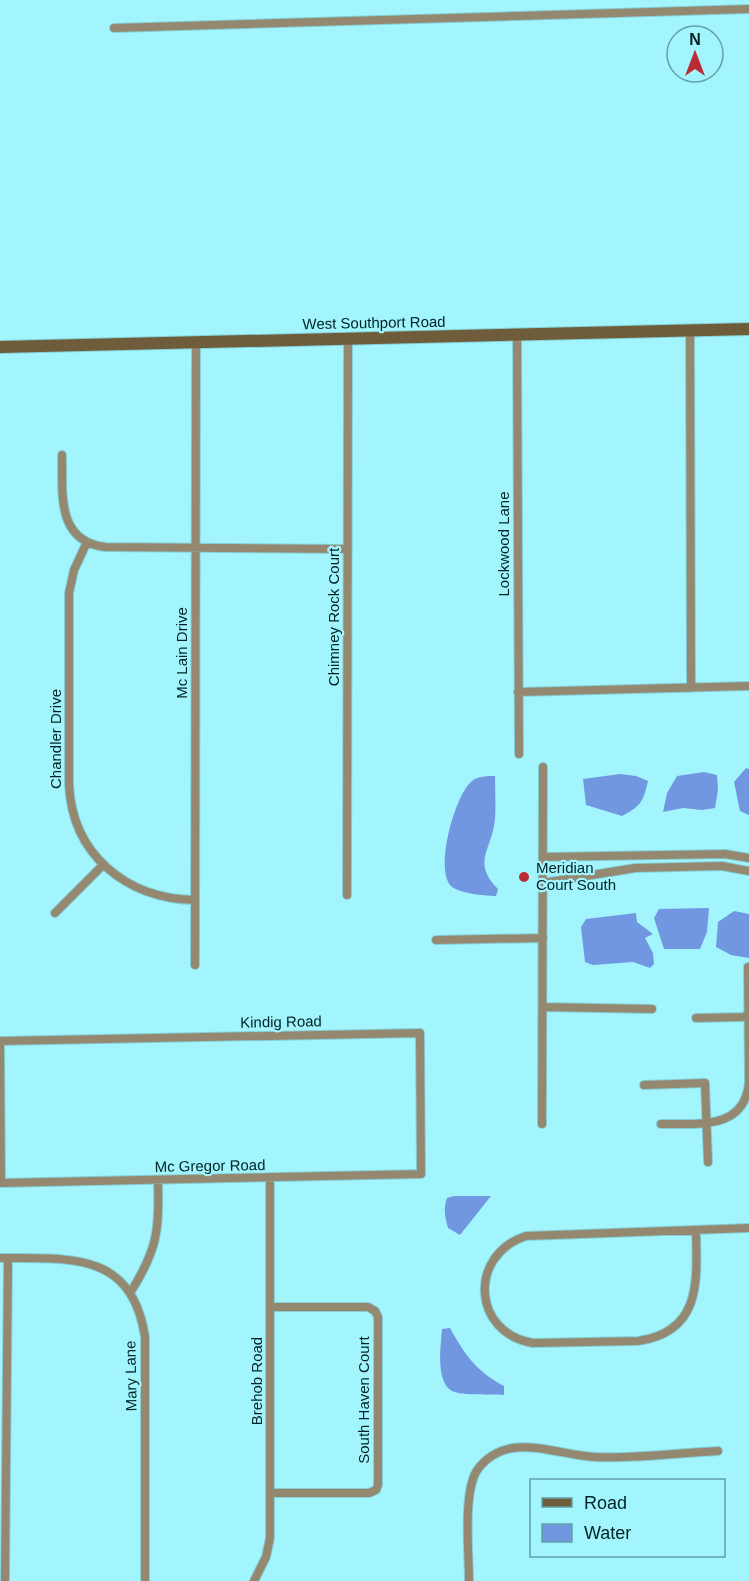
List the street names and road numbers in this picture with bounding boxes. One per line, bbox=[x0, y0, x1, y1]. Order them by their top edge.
street label: West Southport Road bbox=[302, 313, 446, 332]
street label: Lockwood Lane bbox=[495, 491, 512, 597]
street label: Chimney Rock Court bbox=[325, 547, 342, 686]
street label: Mc Lain Drive bbox=[173, 607, 190, 699]
street label: Chandler Drive bbox=[47, 689, 64, 789]
street label: Kindig Road bbox=[240, 1012, 322, 1031]
street label: Mc Gregor Road bbox=[154, 1156, 266, 1175]
street label: South Haven Court bbox=[355, 1335, 372, 1464]
street label: Brehob Road bbox=[248, 1337, 265, 1425]
street label: Mary Lane bbox=[121, 1340, 140, 1412]

